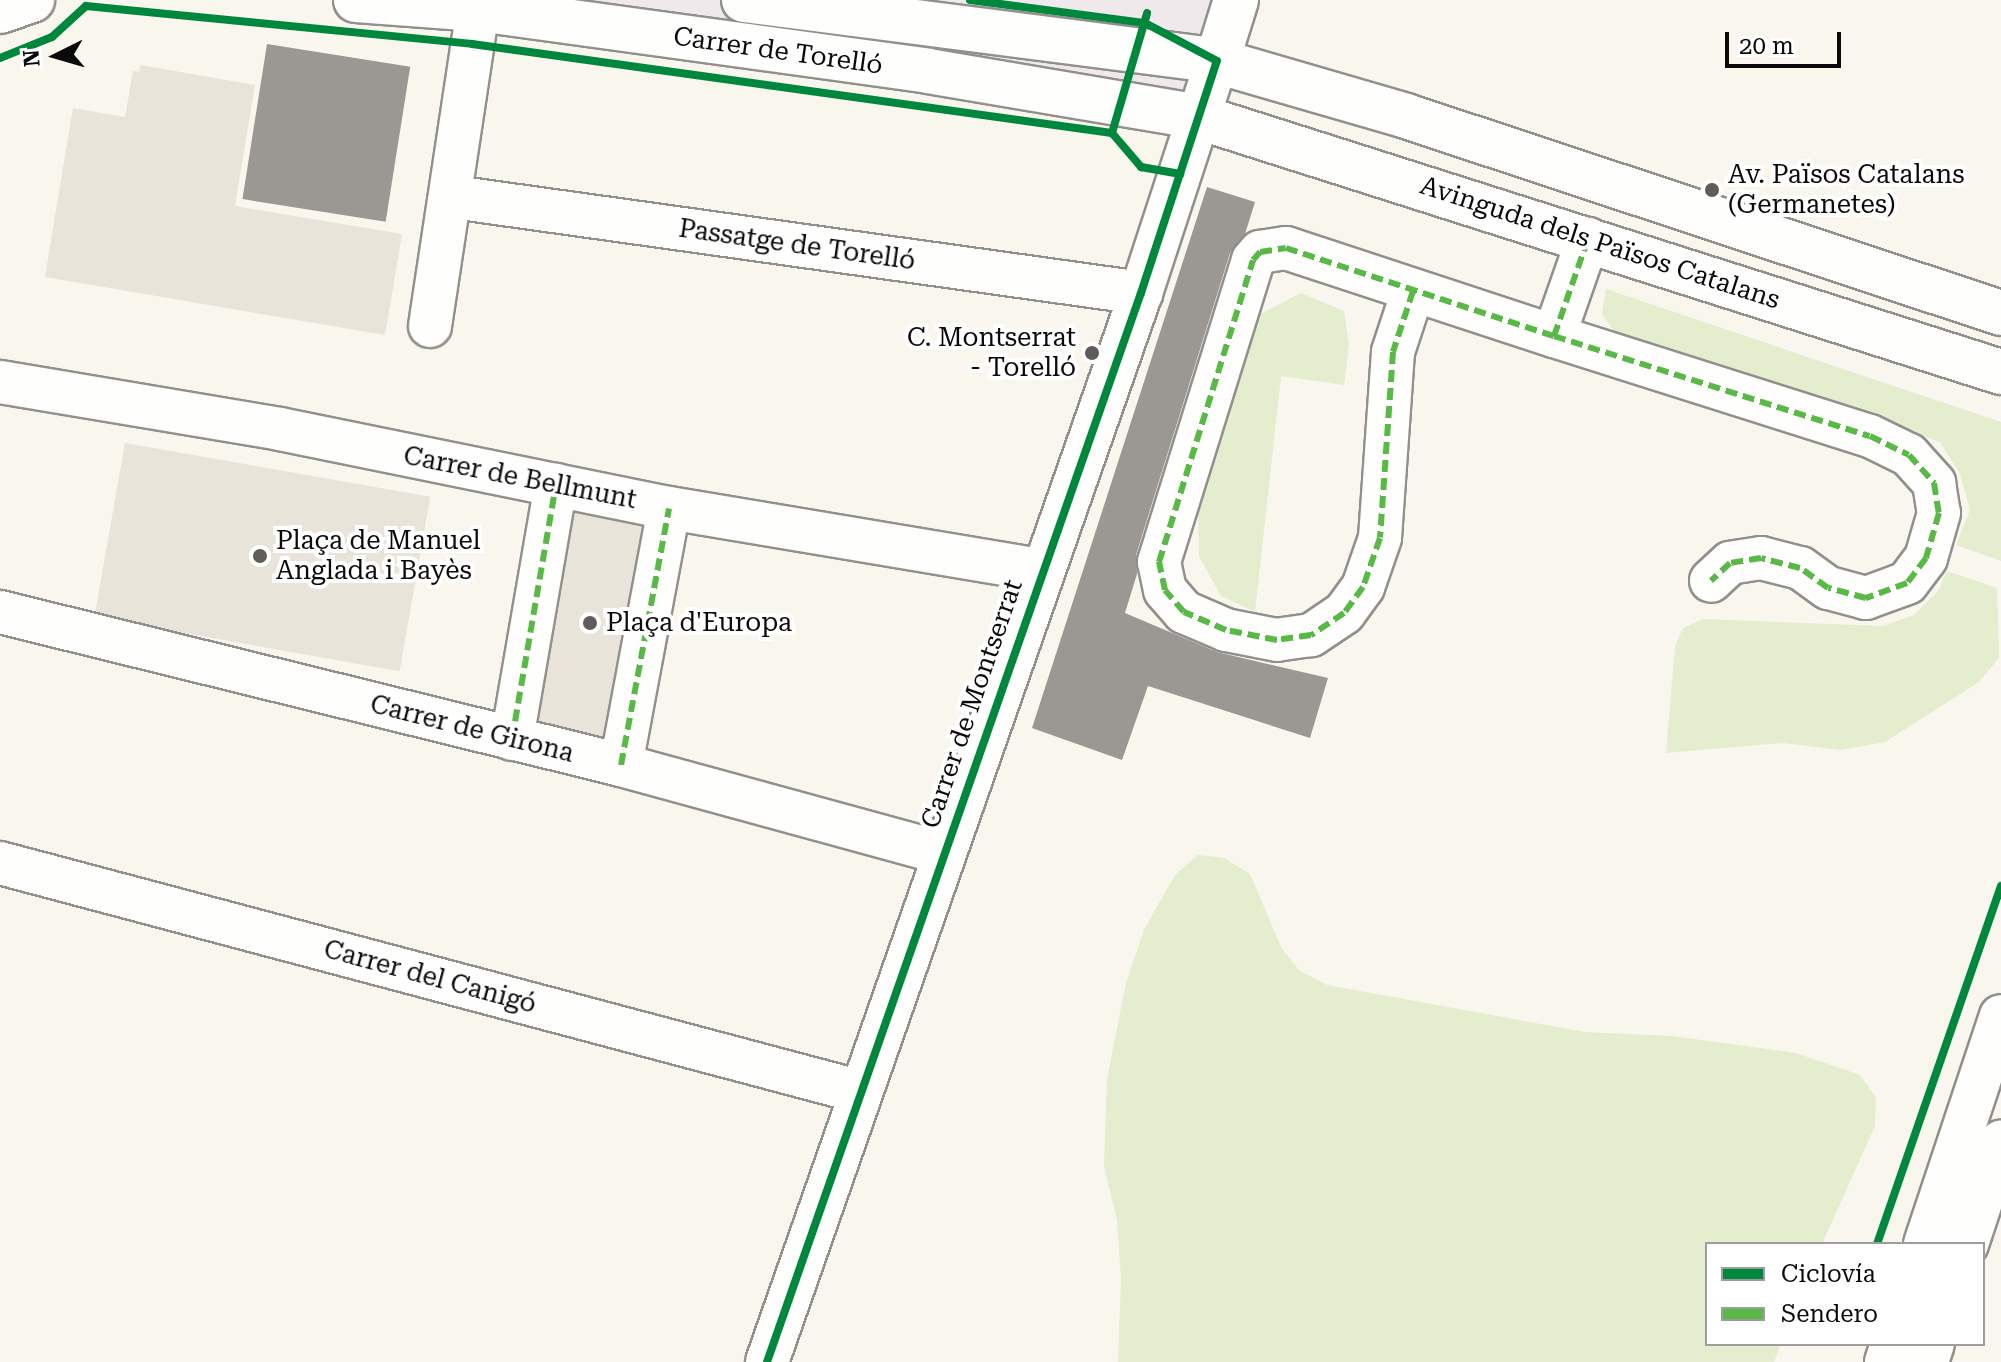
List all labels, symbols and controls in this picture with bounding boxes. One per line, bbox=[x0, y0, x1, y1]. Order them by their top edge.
north arrow bbox=[16, 16, 96, 96]
scale bar bbox=[1729, 16, 1845, 66]
street label: Carrer de Torelló bbox=[671, 21, 885, 81]
text: 20 m bbox=[1739, 32, 1794, 60]
text: N bbox=[18, 49, 45, 68]
place label: Av. Països Catalans (Germanetes) bbox=[1728, 159, 1965, 220]
street label: Avinguda dels Països Catalans bbox=[1416, 170, 1784, 316]
marker: Av. Països Catalans (Germanetes) bbox=[1703, 181, 1721, 199]
street label: Passatge de Torelló bbox=[677, 213, 917, 277]
place label: C. Montserrat - Torelló bbox=[907, 322, 1076, 384]
marker: C. Montserrat - Torelló bbox=[1083, 344, 1101, 362]
street label: Carrer de Bellmunt bbox=[401, 440, 639, 516]
place label: Plaça de Manuel Anglada i Bayès bbox=[276, 525, 481, 586]
marker: Plaça de Manuel Anglada i Bayès bbox=[251, 547, 269, 565]
street label: Carrer de Montserrat bbox=[915, 576, 1029, 832]
place label: Plaça d'Europa bbox=[606, 607, 792, 639]
marker: Plaça d'Europa bbox=[581, 614, 599, 632]
street label: Carrer de Girona bbox=[367, 689, 577, 769]
street label: Carrer del Canigó bbox=[320, 934, 540, 1020]
legend bbox=[1705, 1242, 1985, 1346]
text: Ciclovía bbox=[1781, 1260, 1876, 1288]
text: Sendero bbox=[1781, 1300, 1878, 1328]

